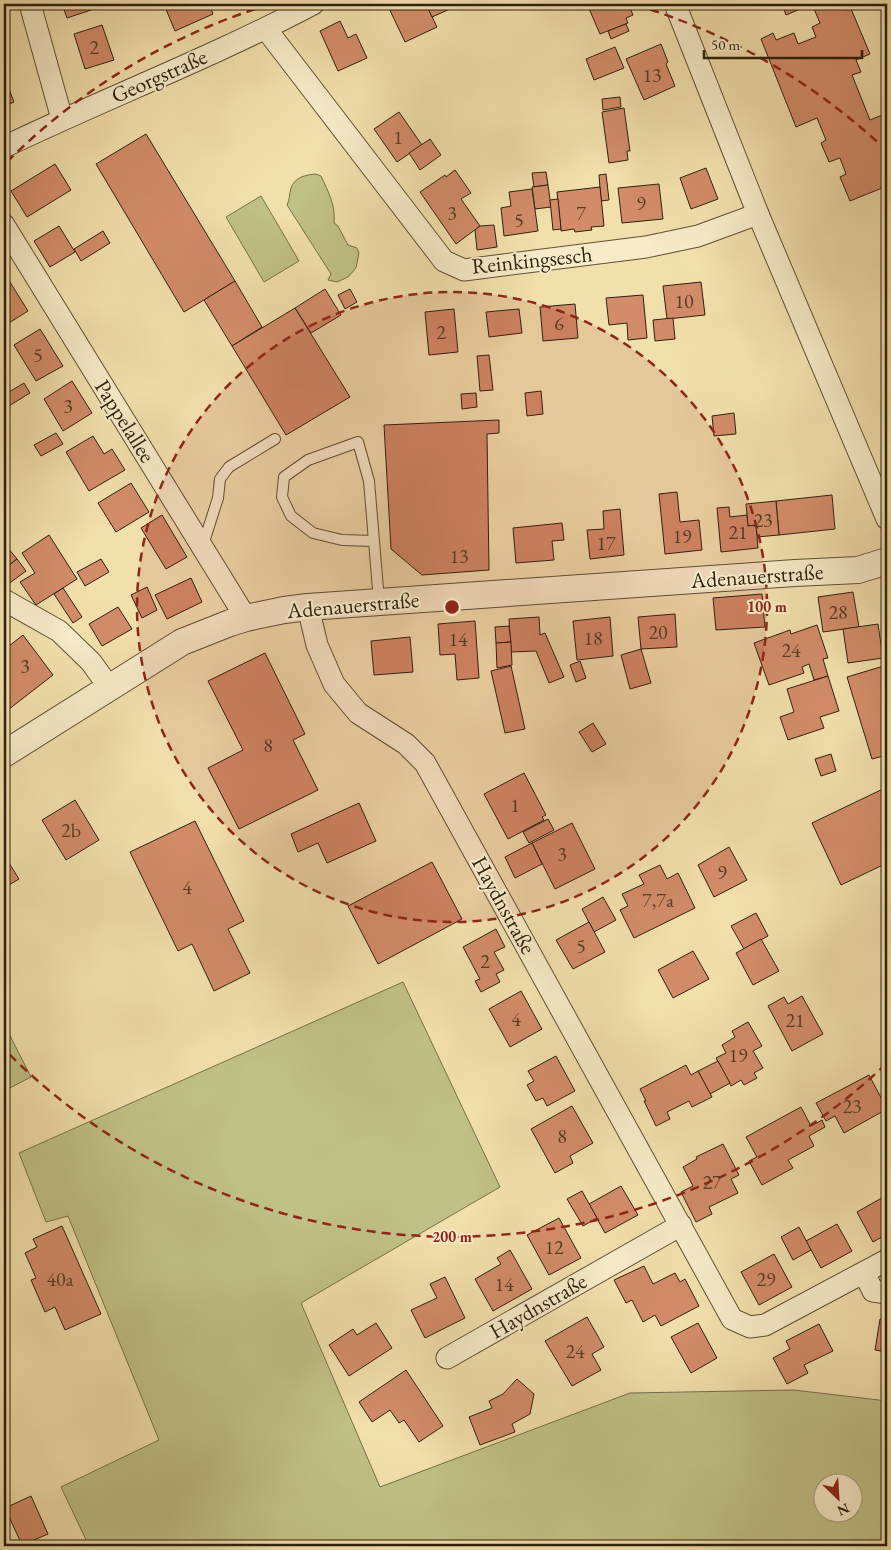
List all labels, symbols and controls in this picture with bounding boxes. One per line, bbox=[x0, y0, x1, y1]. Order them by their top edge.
scale bar bbox=[704, 28, 861, 60]
house number: 2 bbox=[89, 34, 99, 60]
text: 50 m bbox=[711, 35, 740, 54]
street label: Georgstraße bbox=[107, 42, 212, 110]
house number: 13 bbox=[642, 62, 662, 88]
house number: 1 bbox=[393, 124, 403, 150]
house number: 9 bbox=[636, 190, 646, 216]
house number: 3 bbox=[447, 200, 457, 226]
house number: 7 bbox=[576, 200, 586, 226]
house number: 5 bbox=[514, 207, 524, 233]
street label: Reinkingsesch bbox=[470, 239, 594, 281]
house number: 10 bbox=[674, 288, 694, 314]
house number: 6 bbox=[554, 310, 564, 336]
house number: 2 bbox=[436, 319, 446, 345]
house number: 5 bbox=[33, 342, 43, 368]
street label: Pappelallee bbox=[88, 374, 162, 468]
house number: 3 bbox=[63, 393, 73, 419]
house number: 23 bbox=[753, 507, 773, 533]
house number: 21 bbox=[728, 519, 748, 545]
house number: 19 bbox=[672, 523, 692, 549]
house number: 17 bbox=[596, 530, 616, 556]
house number: 13 bbox=[449, 543, 469, 569]
street label: Adenauerstraße bbox=[689, 557, 825, 595]
street label: Adenauerstraße bbox=[285, 585, 421, 625]
text: 100 m bbox=[747, 597, 787, 616]
centre of rings bbox=[443, 598, 461, 616]
house number: 28 bbox=[828, 599, 848, 625]
house number: 20 bbox=[648, 619, 668, 645]
house number: 18 bbox=[583, 625, 603, 651]
house number: 14 bbox=[448, 626, 468, 652]
house number: 24 bbox=[781, 637, 801, 663]
house number: 3 bbox=[20, 653, 30, 679]
house number: 8 bbox=[263, 732, 273, 758]
house number: 1 bbox=[510, 792, 520, 818]
house number: 2b bbox=[61, 817, 81, 843]
house number: 3 bbox=[557, 841, 567, 867]
street label: Haydnstraße bbox=[465, 851, 543, 960]
house number: 9 bbox=[717, 859, 727, 885]
house number: 4 bbox=[182, 874, 192, 900]
house number: 7,7a bbox=[642, 887, 674, 913]
house number: 5 bbox=[576, 933, 586, 959]
house number: 2 bbox=[480, 948, 490, 974]
house number: 4 bbox=[511, 1006, 521, 1032]
house number: 21 bbox=[785, 1007, 805, 1033]
house number: 19 bbox=[728, 1042, 748, 1068]
house number: 23 bbox=[842, 1093, 862, 1119]
house number: 8 bbox=[557, 1123, 567, 1149]
house number: 27 bbox=[702, 1169, 722, 1195]
text: 200 m bbox=[432, 1227, 472, 1246]
house number: 12 bbox=[544, 1234, 564, 1260]
house number: 40a bbox=[46, 1266, 74, 1292]
street label: Haydnstraße bbox=[484, 1266, 592, 1346]
house number: 29 bbox=[756, 1266, 776, 1292]
house number: 14 bbox=[494, 1271, 514, 1297]
house number: 24 bbox=[565, 1338, 585, 1364]
north arrow bbox=[814, 1472, 864, 1522]
text: N bbox=[834, 1499, 852, 1521]

